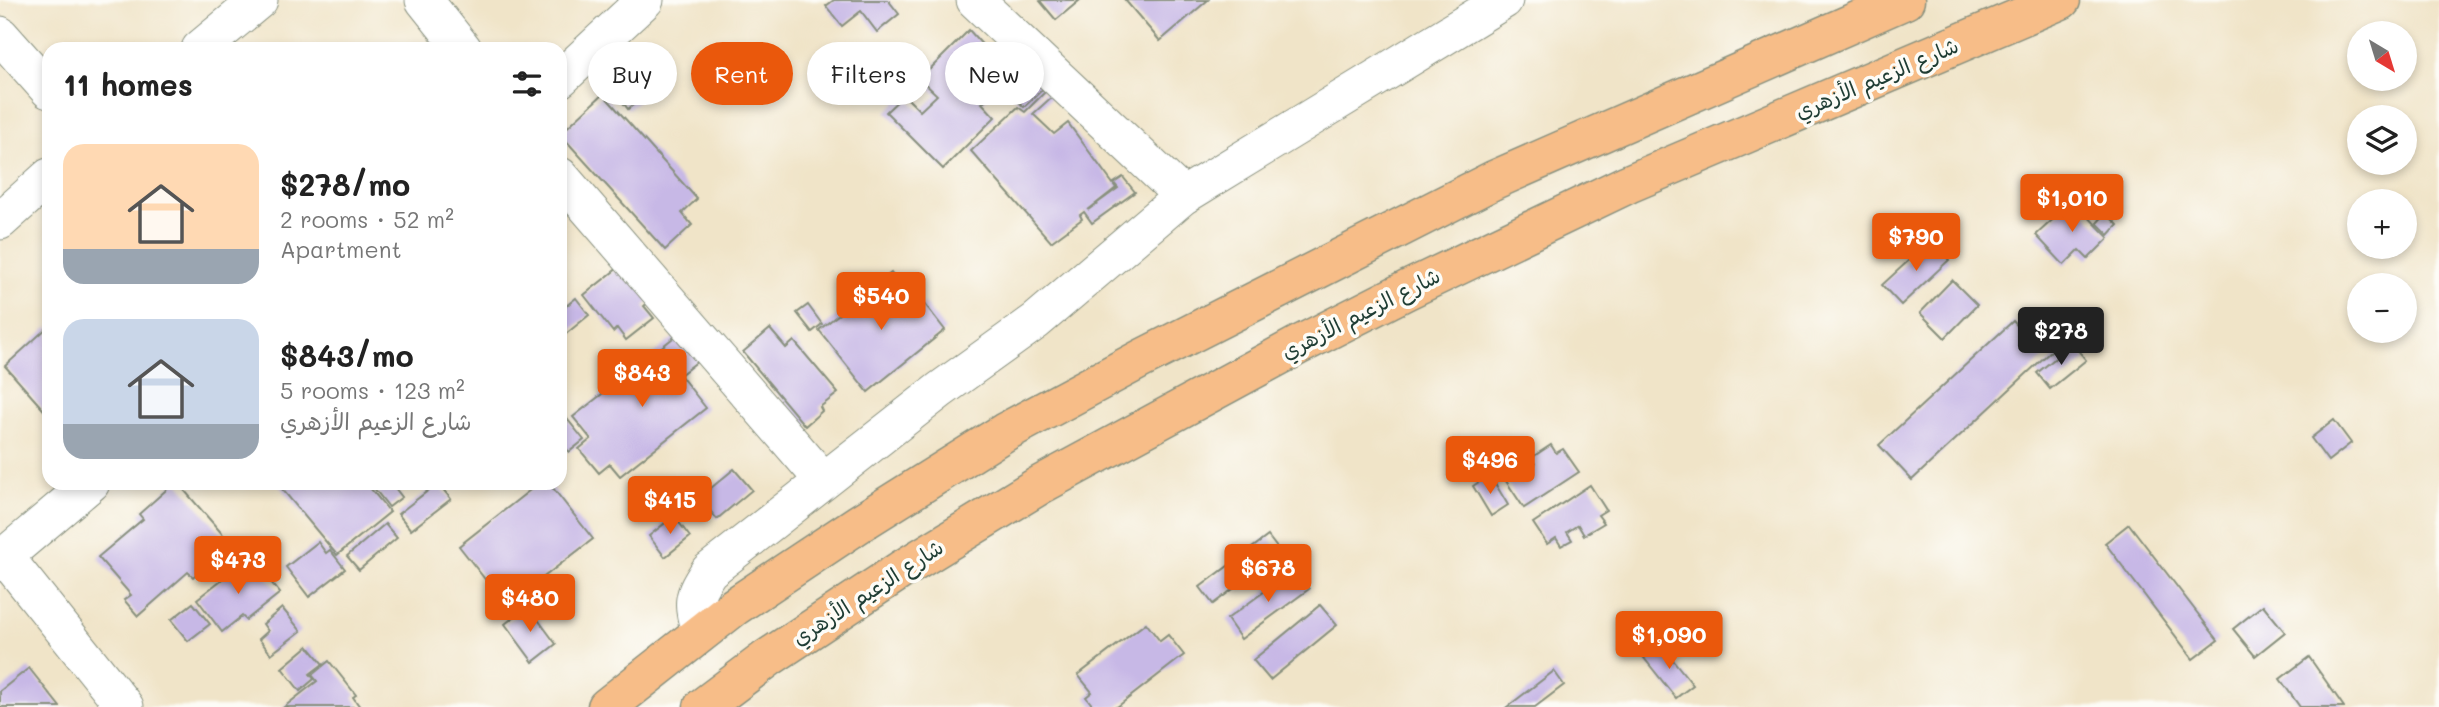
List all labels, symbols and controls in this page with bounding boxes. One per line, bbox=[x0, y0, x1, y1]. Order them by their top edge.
north arrow bbox=[2347, 21, 2417, 91]
map controls bbox=[2347, 21, 2417, 343]
street label: شارع الزعيم الأزهري bbox=[1791, 31, 1964, 128]
chip: Buy bbox=[588, 42, 677, 105]
chip: Rent bbox=[691, 42, 793, 105]
chip: Filters bbox=[807, 42, 931, 105]
chip: New bbox=[945, 42, 1044, 105]
text: 11 homes bbox=[63, 64, 193, 104]
icon: filters bbox=[508, 65, 546, 103]
button: layers bbox=[2347, 105, 2417, 175]
text: $278/mo bbox=[280, 164, 410, 204]
icon: home bbox=[119, 172, 203, 256]
pin: $1,010 bbox=[2015, 174, 2129, 234]
text: $1,010 bbox=[2036, 182, 2108, 212]
button: + bbox=[2347, 189, 2417, 259]
text: 2 rooms · 52 m² bbox=[280, 204, 454, 234]
pin: $790 bbox=[1875, 214, 1957, 273]
text: $790 bbox=[1888, 221, 1944, 251]
text: Apartment bbox=[280, 234, 402, 264]
street label: شارع الزعيم الأزهري bbox=[1276, 261, 1446, 368]
pin: $540 bbox=[840, 272, 922, 332]
button: − bbox=[2347, 273, 2417, 343]
text: $540 bbox=[852, 280, 910, 310]
pin: $278 bbox=[2020, 308, 2102, 367]
text: $278 bbox=[2034, 315, 2088, 345]
text: $843/mo bbox=[280, 335, 414, 375]
icon: home bbox=[119, 347, 203, 431]
pin: $843 bbox=[601, 350, 683, 409]
text: $843 bbox=[614, 357, 670, 387]
text: 5 rooms · 123 m² bbox=[280, 375, 465, 405]
text: شارع الزعيم الأزهري bbox=[280, 406, 472, 436]
pin: $496 bbox=[1449, 436, 1531, 496]
text: $496 bbox=[1462, 444, 1518, 474]
pin: $415 bbox=[629, 476, 711, 536]
text: $415 bbox=[644, 484, 696, 514]
street label: شارع الزعيم الأزهري bbox=[786, 533, 950, 654]
pin: $473 bbox=[197, 536, 279, 596]
text: $473 bbox=[210, 544, 266, 574]
pin: $678 bbox=[1227, 544, 1309, 604]
text: $678 bbox=[1240, 552, 1296, 582]
pin: $480 bbox=[489, 574, 571, 634]
text: $480 bbox=[501, 582, 559, 612]
pin: $1,090 bbox=[1612, 612, 1726, 671]
text: $1,090 bbox=[1632, 619, 1706, 649]

